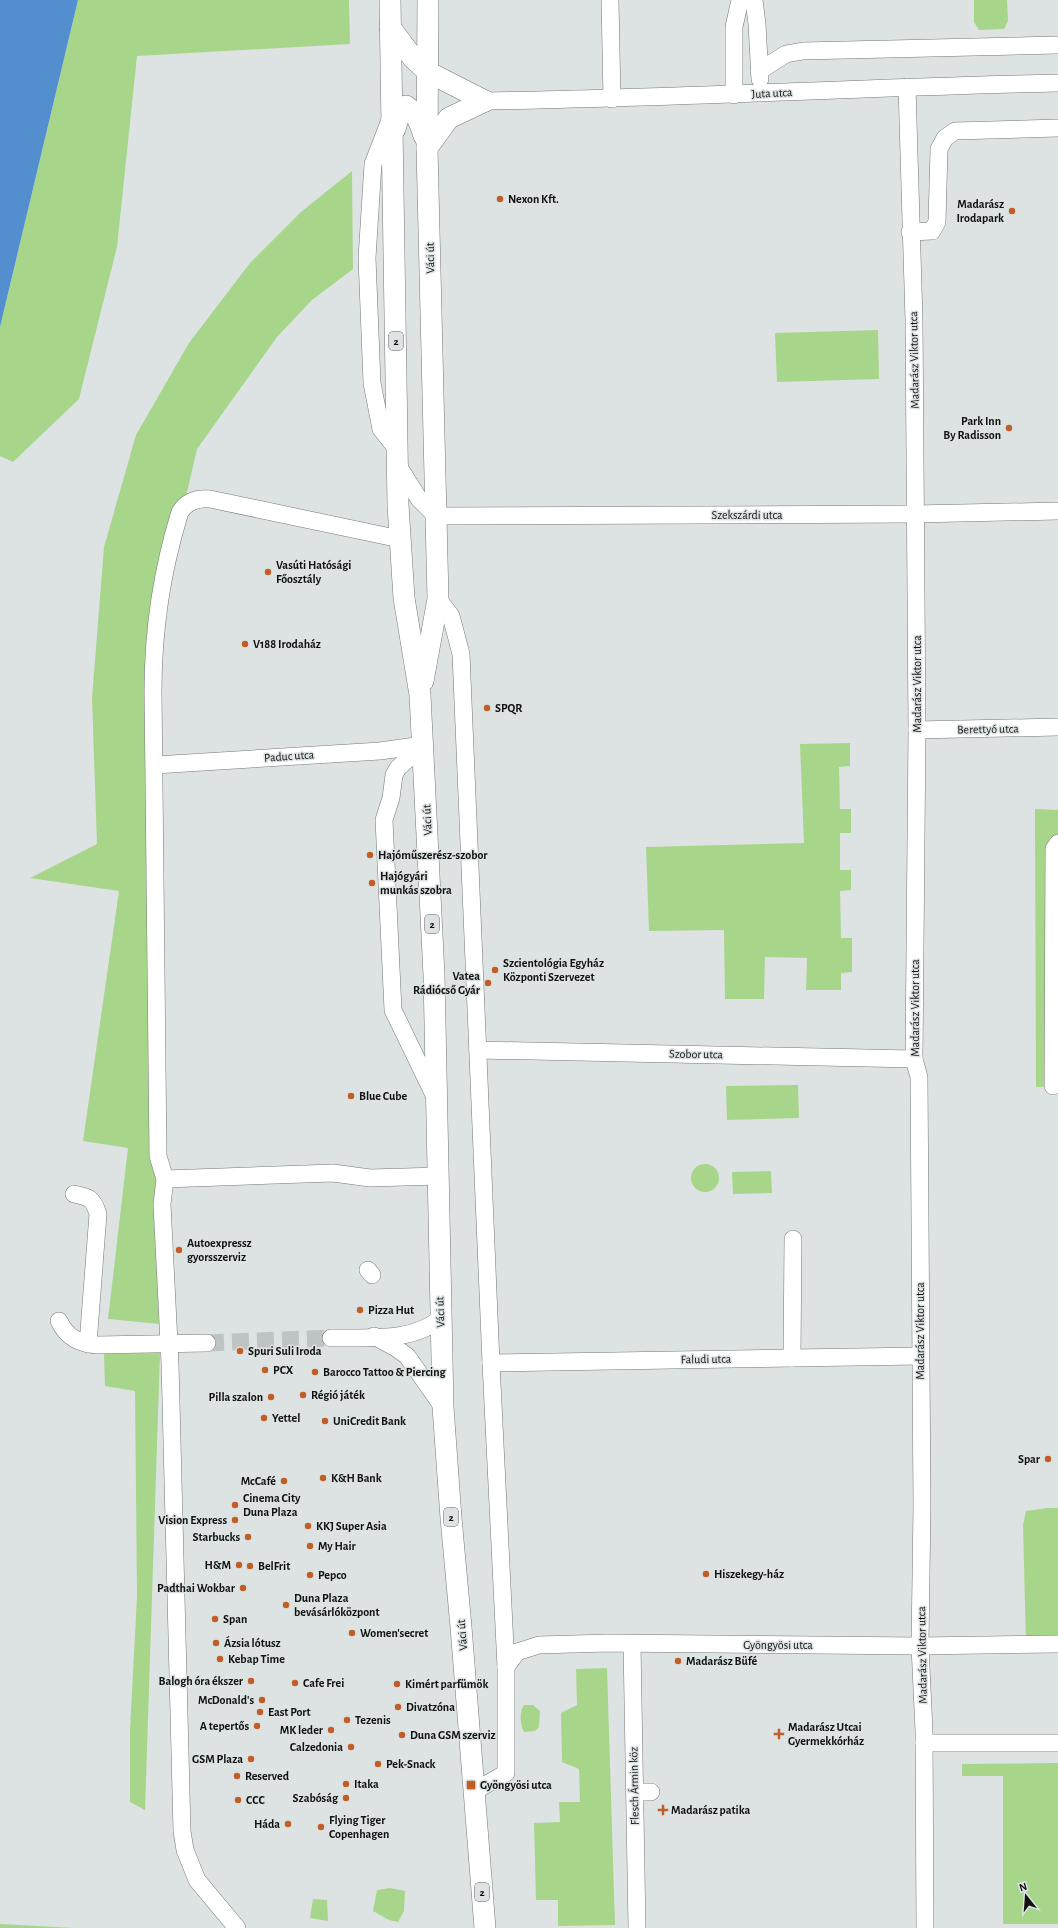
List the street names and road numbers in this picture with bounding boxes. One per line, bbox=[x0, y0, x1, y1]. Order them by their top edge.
street label: Juta utca bbox=[751, 86, 793, 100]
street label: Váci út bbox=[424, 242, 436, 274]
street label: Madarász Viktor utca bbox=[907, 311, 921, 409]
road number: 2 bbox=[389, 332, 403, 350]
street label: Szekszárdi utca bbox=[711, 509, 783, 521]
street label: Madarász Viktor utca bbox=[911, 635, 923, 733]
street label: Berettyó utca bbox=[957, 722, 1019, 737]
street label: Paduc utca bbox=[264, 748, 315, 764]
street label: Váci út bbox=[420, 804, 434, 836]
road number: 2 bbox=[425, 915, 439, 933]
street label: Madarász Viktor utca bbox=[909, 959, 921, 1057]
street label: Szobor utca bbox=[669, 1048, 724, 1060]
street label: Madarász Viktor utca bbox=[914, 1282, 926, 1380]
street label: Váci út bbox=[433, 1296, 447, 1328]
street label: Faludi utca bbox=[681, 1353, 732, 1365]
road number: 2 bbox=[444, 1508, 458, 1526]
street label: Madarász Viktor utca bbox=[915, 1606, 929, 1704]
street label: Váci út bbox=[455, 1619, 469, 1651]
street label: Gyöngyösi utca bbox=[743, 1639, 813, 1652]
street label: Flesch Ármin köz bbox=[626, 1747, 641, 1825]
road number: 2 bbox=[475, 1883, 489, 1901]

